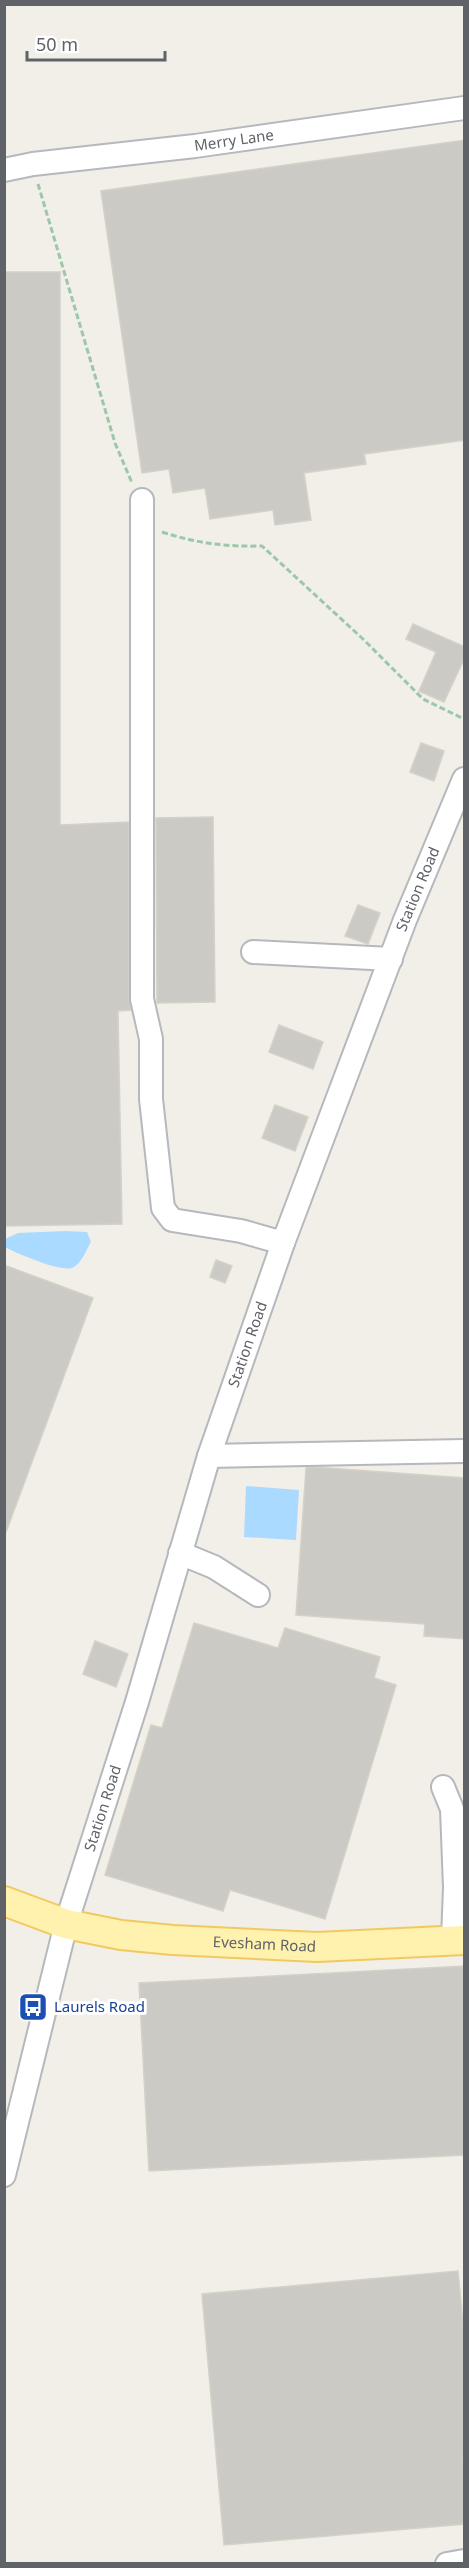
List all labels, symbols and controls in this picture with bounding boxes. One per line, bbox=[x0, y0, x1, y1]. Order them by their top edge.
scale bar bbox=[27, 24, 165, 62]
text: 50 m bbox=[36, 32, 78, 56]
street label: Merry Lane bbox=[193, 124, 275, 155]
street label: Station Road bbox=[391, 844, 443, 934]
street label: Station Road bbox=[223, 1298, 271, 1390]
street label: Station Road bbox=[79, 1762, 125, 1854]
street label: Evesham Road bbox=[212, 1931, 317, 1956]
bus stop icon: Laurels Road bbox=[17, 1991, 49, 2023]
place label: Laurels Road bbox=[54, 1996, 145, 2016]

